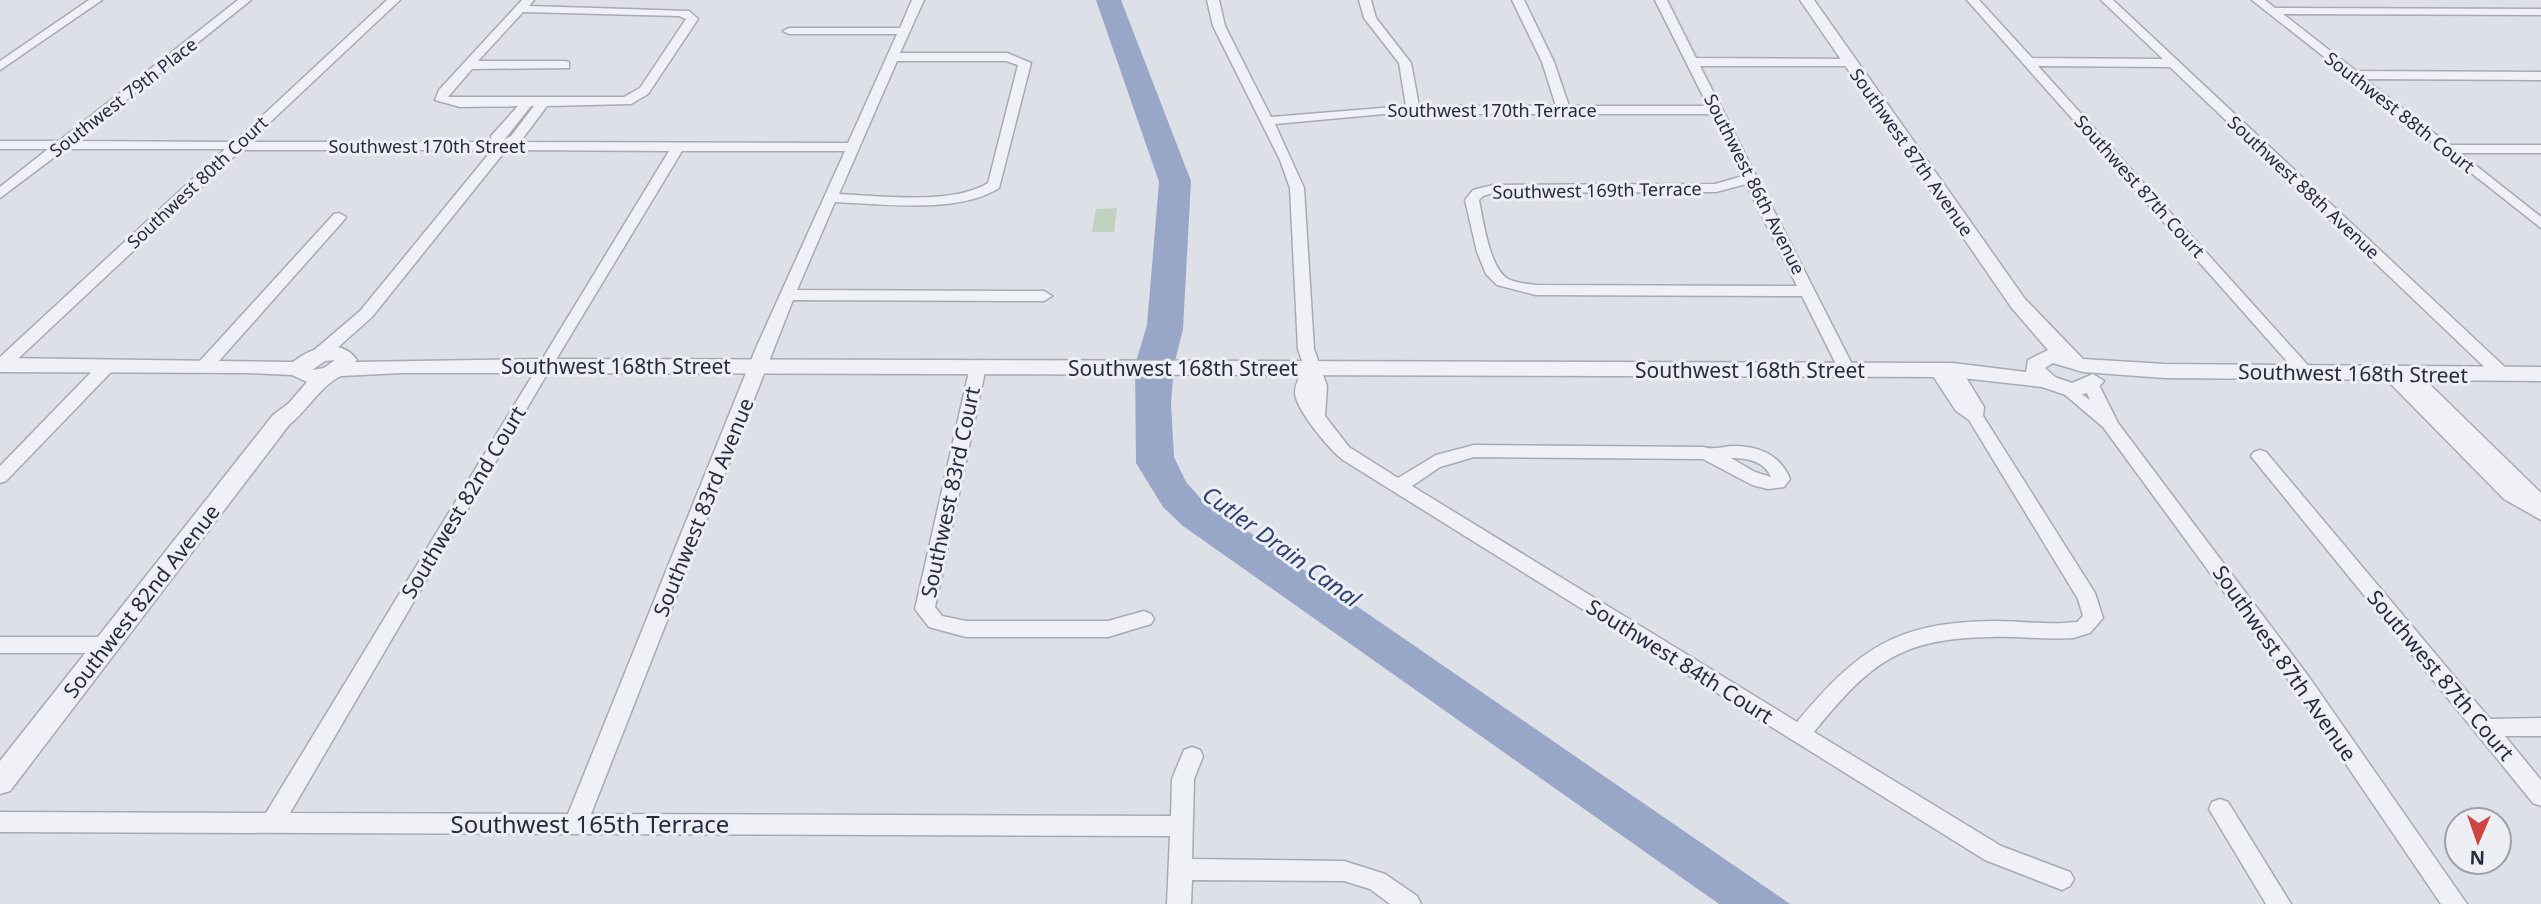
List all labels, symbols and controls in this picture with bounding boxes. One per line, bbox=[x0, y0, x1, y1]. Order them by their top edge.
street label: Southwest 79th Place bbox=[44, 32, 202, 162]
street label: Southwest 88th Court bbox=[2320, 46, 2480, 178]
street label: Southwest 87th Avenue bbox=[1845, 63, 1979, 241]
street label: Southwest 86th Avenue bbox=[1699, 90, 1811, 278]
street label: Southwest 170th Terrace bbox=[1387, 98, 1597, 122]
street label: Southwest 80th Court bbox=[122, 110, 273, 253]
street label: Southwest 87th Court bbox=[2070, 110, 2211, 263]
street label: Southwest 88th Avenue bbox=[2223, 110, 2385, 264]
street label: Southwest 170th Street bbox=[328, 134, 526, 158]
street label: Southwest 169th Terrace bbox=[1492, 176, 1702, 204]
street label: Southwest 168th Street bbox=[501, 352, 731, 380]
street label: Southwest 168th Street bbox=[1068, 354, 1298, 382]
street label: Southwest 168th Street bbox=[1635, 356, 1865, 384]
street label: Southwest 168th Street bbox=[2238, 357, 2469, 389]
street label: Southwest 83rd Court bbox=[914, 383, 986, 600]
street label: Southwest 83rd Avenue bbox=[646, 393, 760, 621]
street label: Southwest 82nd Court bbox=[394, 400, 532, 603]
water label: Cutler Drain Canal bbox=[1196, 478, 1368, 615]
street label: Southwest 82nd Avenue bbox=[57, 498, 225, 704]
street label: Southwest 87th Avenue bbox=[2207, 560, 2363, 766]
street label: Southwest 87th Court bbox=[2361, 584, 2521, 766]
street label: Southwest 84th Court bbox=[1582, 592, 1779, 730]
north arrow bbox=[2443, 806, 2513, 876]
street label: Southwest 165th Terrace bbox=[451, 807, 729, 840]
text: N bbox=[2469, 845, 2486, 871]

